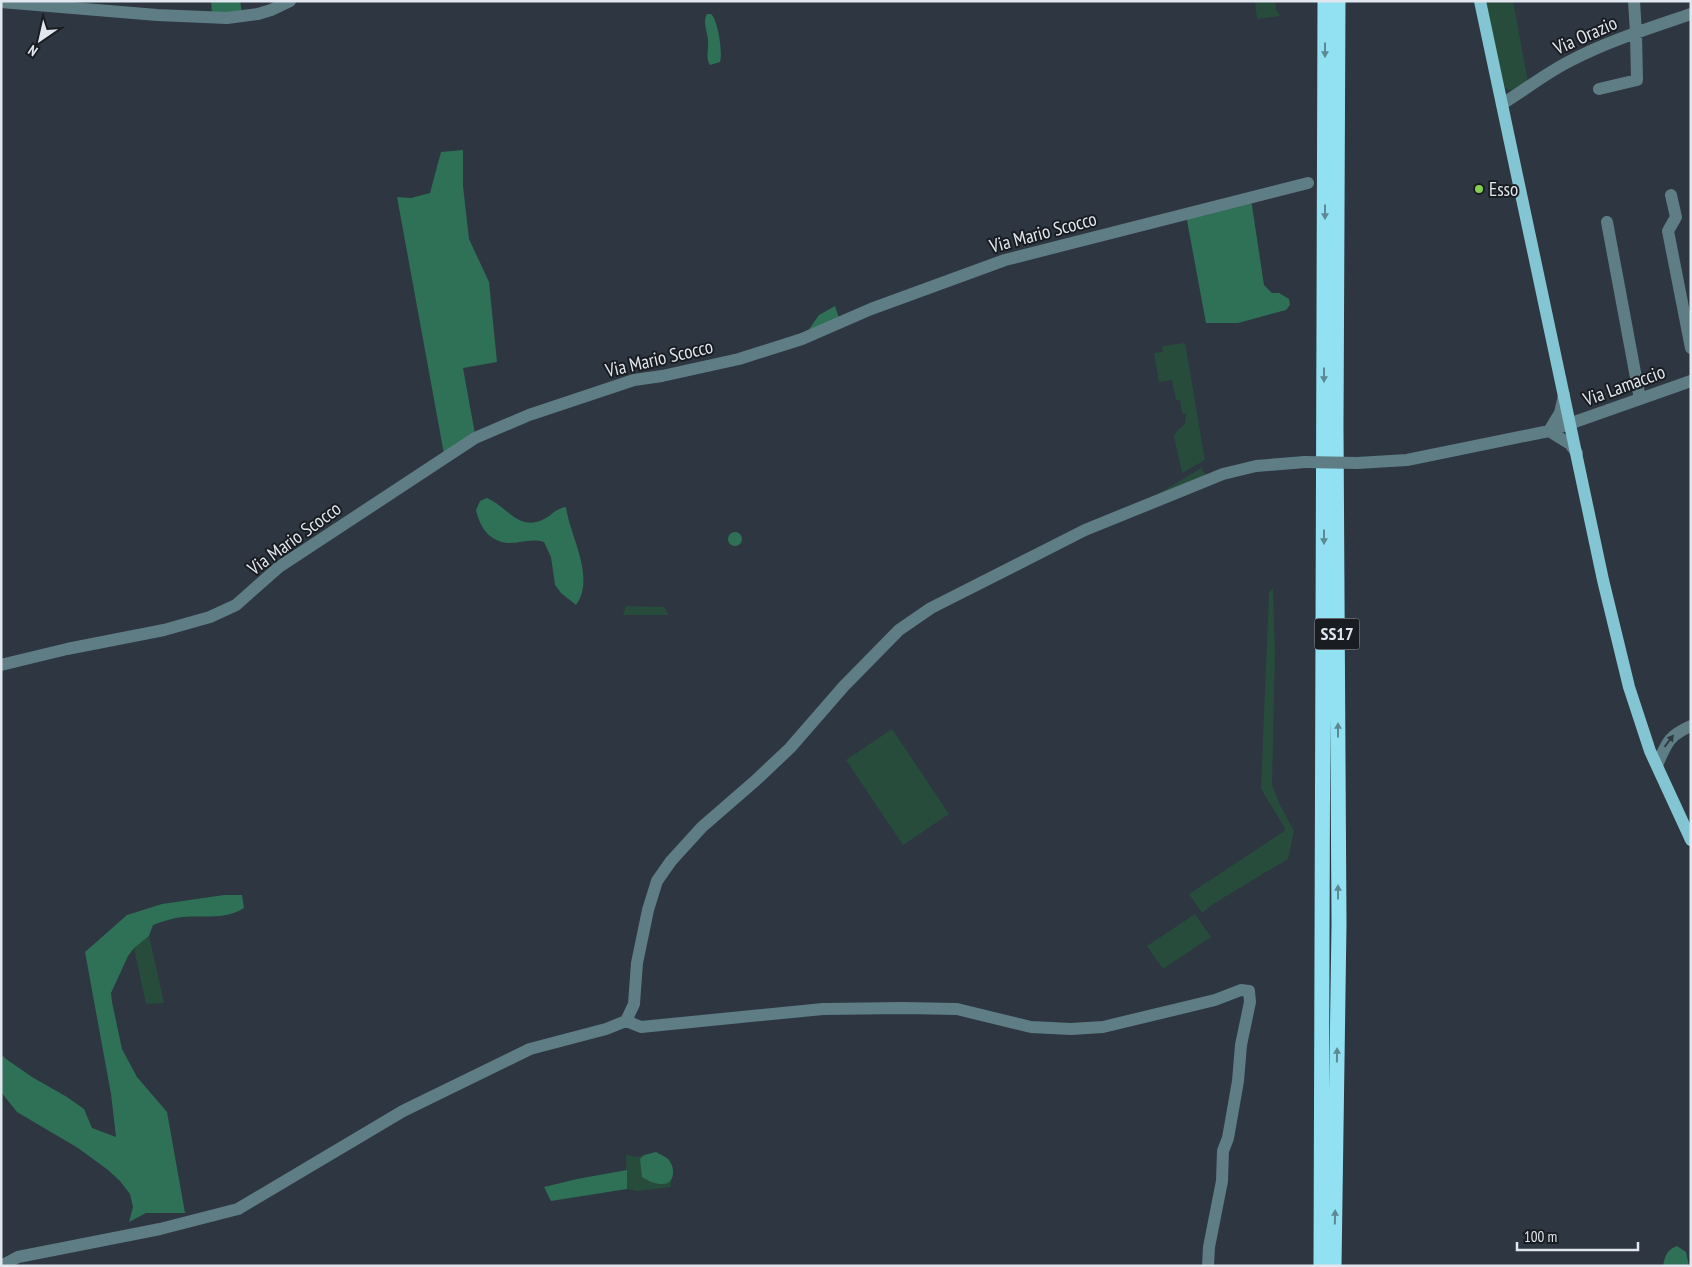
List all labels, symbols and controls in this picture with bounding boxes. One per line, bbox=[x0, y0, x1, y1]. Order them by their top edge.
street label: Via Orazio bbox=[1549, 10, 1620, 60]
north arrow bbox=[15, 15, 65, 65]
text: N bbox=[25, 41, 41, 60]
one-way arrow bbox=[1321, 42, 1329, 58]
place label: Esso bbox=[1489, 177, 1518, 201]
marker: Esso bbox=[1473, 183, 1485, 195]
one-way arrow bbox=[1321, 205, 1329, 221]
street label: Via Mario Scocco bbox=[986, 206, 1099, 258]
street label: Via Mario Scocco bbox=[602, 334, 715, 382]
street label: Via Lamaccio bbox=[1579, 359, 1668, 411]
one-way arrow bbox=[1320, 367, 1328, 383]
street label: Via Mario Scocco bbox=[242, 496, 345, 581]
one-way arrow bbox=[1320, 530, 1328, 546]
road number: SS17 bbox=[1314, 618, 1360, 650]
one-way arrow bbox=[1334, 721, 1342, 737]
one-way arrow bbox=[1664, 735, 1675, 748]
one-way arrow bbox=[1334, 884, 1342, 900]
one-way arrow bbox=[1333, 1046, 1341, 1062]
one-way arrow bbox=[1331, 1209, 1339, 1225]
scale bar bbox=[1517, 1220, 1638, 1252]
text: 100 m bbox=[1524, 1227, 1557, 1246]

